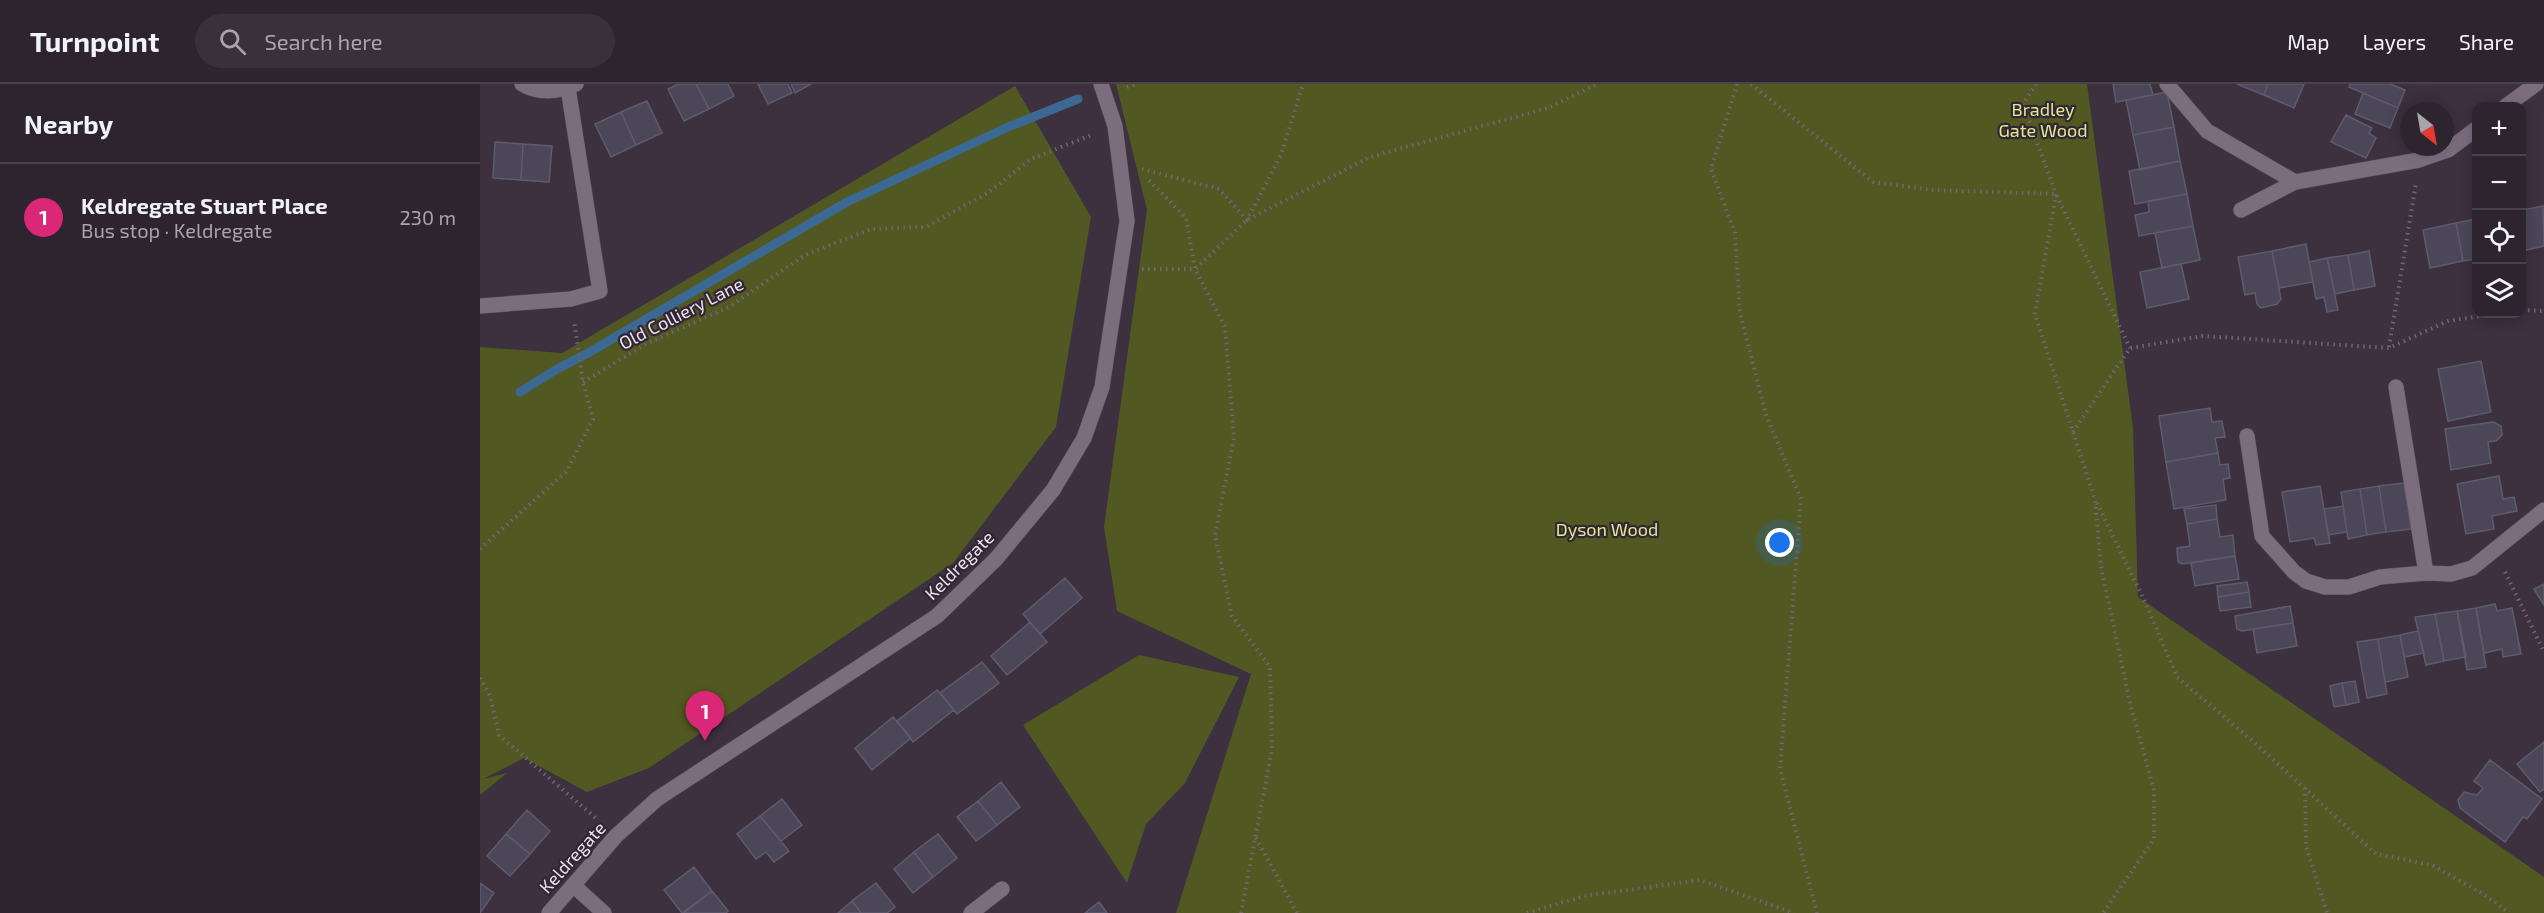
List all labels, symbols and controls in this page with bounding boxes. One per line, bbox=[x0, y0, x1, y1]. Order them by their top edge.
search box bbox=[195, 14, 615, 68]
text: Turnpoint bbox=[30, 24, 159, 58]
icon: search bbox=[216, 25, 249, 58]
text: Search here bbox=[264, 28, 383, 54]
text: Map bbox=[2287, 29, 2329, 54]
text: Layers bbox=[2362, 29, 2426, 54]
text: Share bbox=[2459, 29, 2514, 54]
park label: Bradley Gate Wood bbox=[1999, 98, 2088, 141]
north arrow bbox=[2400, 102, 2454, 156]
map controls bbox=[2472, 102, 2526, 318]
button: + bbox=[2472, 102, 2526, 156]
text: Nearby bbox=[24, 108, 113, 139]
button: − bbox=[2472, 156, 2526, 210]
text: Keldregate Stuart Place bbox=[81, 192, 328, 218]
text: 1 bbox=[39, 205, 48, 229]
text: 230 m bbox=[400, 205, 456, 229]
button: locate bbox=[2472, 210, 2526, 264]
text: Bus stop · Keldregate bbox=[81, 218, 272, 242]
button: layers bbox=[2472, 264, 2526, 318]
street label: Old Colliery Lane bbox=[615, 272, 747, 354]
park label: Dyson Wood bbox=[1556, 518, 1658, 540]
street label: Keldregate bbox=[920, 526, 998, 604]
your location bbox=[1765, 528, 1794, 557]
pin: 1 bbox=[686, 692, 724, 741]
street label: Keldregate bbox=[534, 817, 610, 897]

